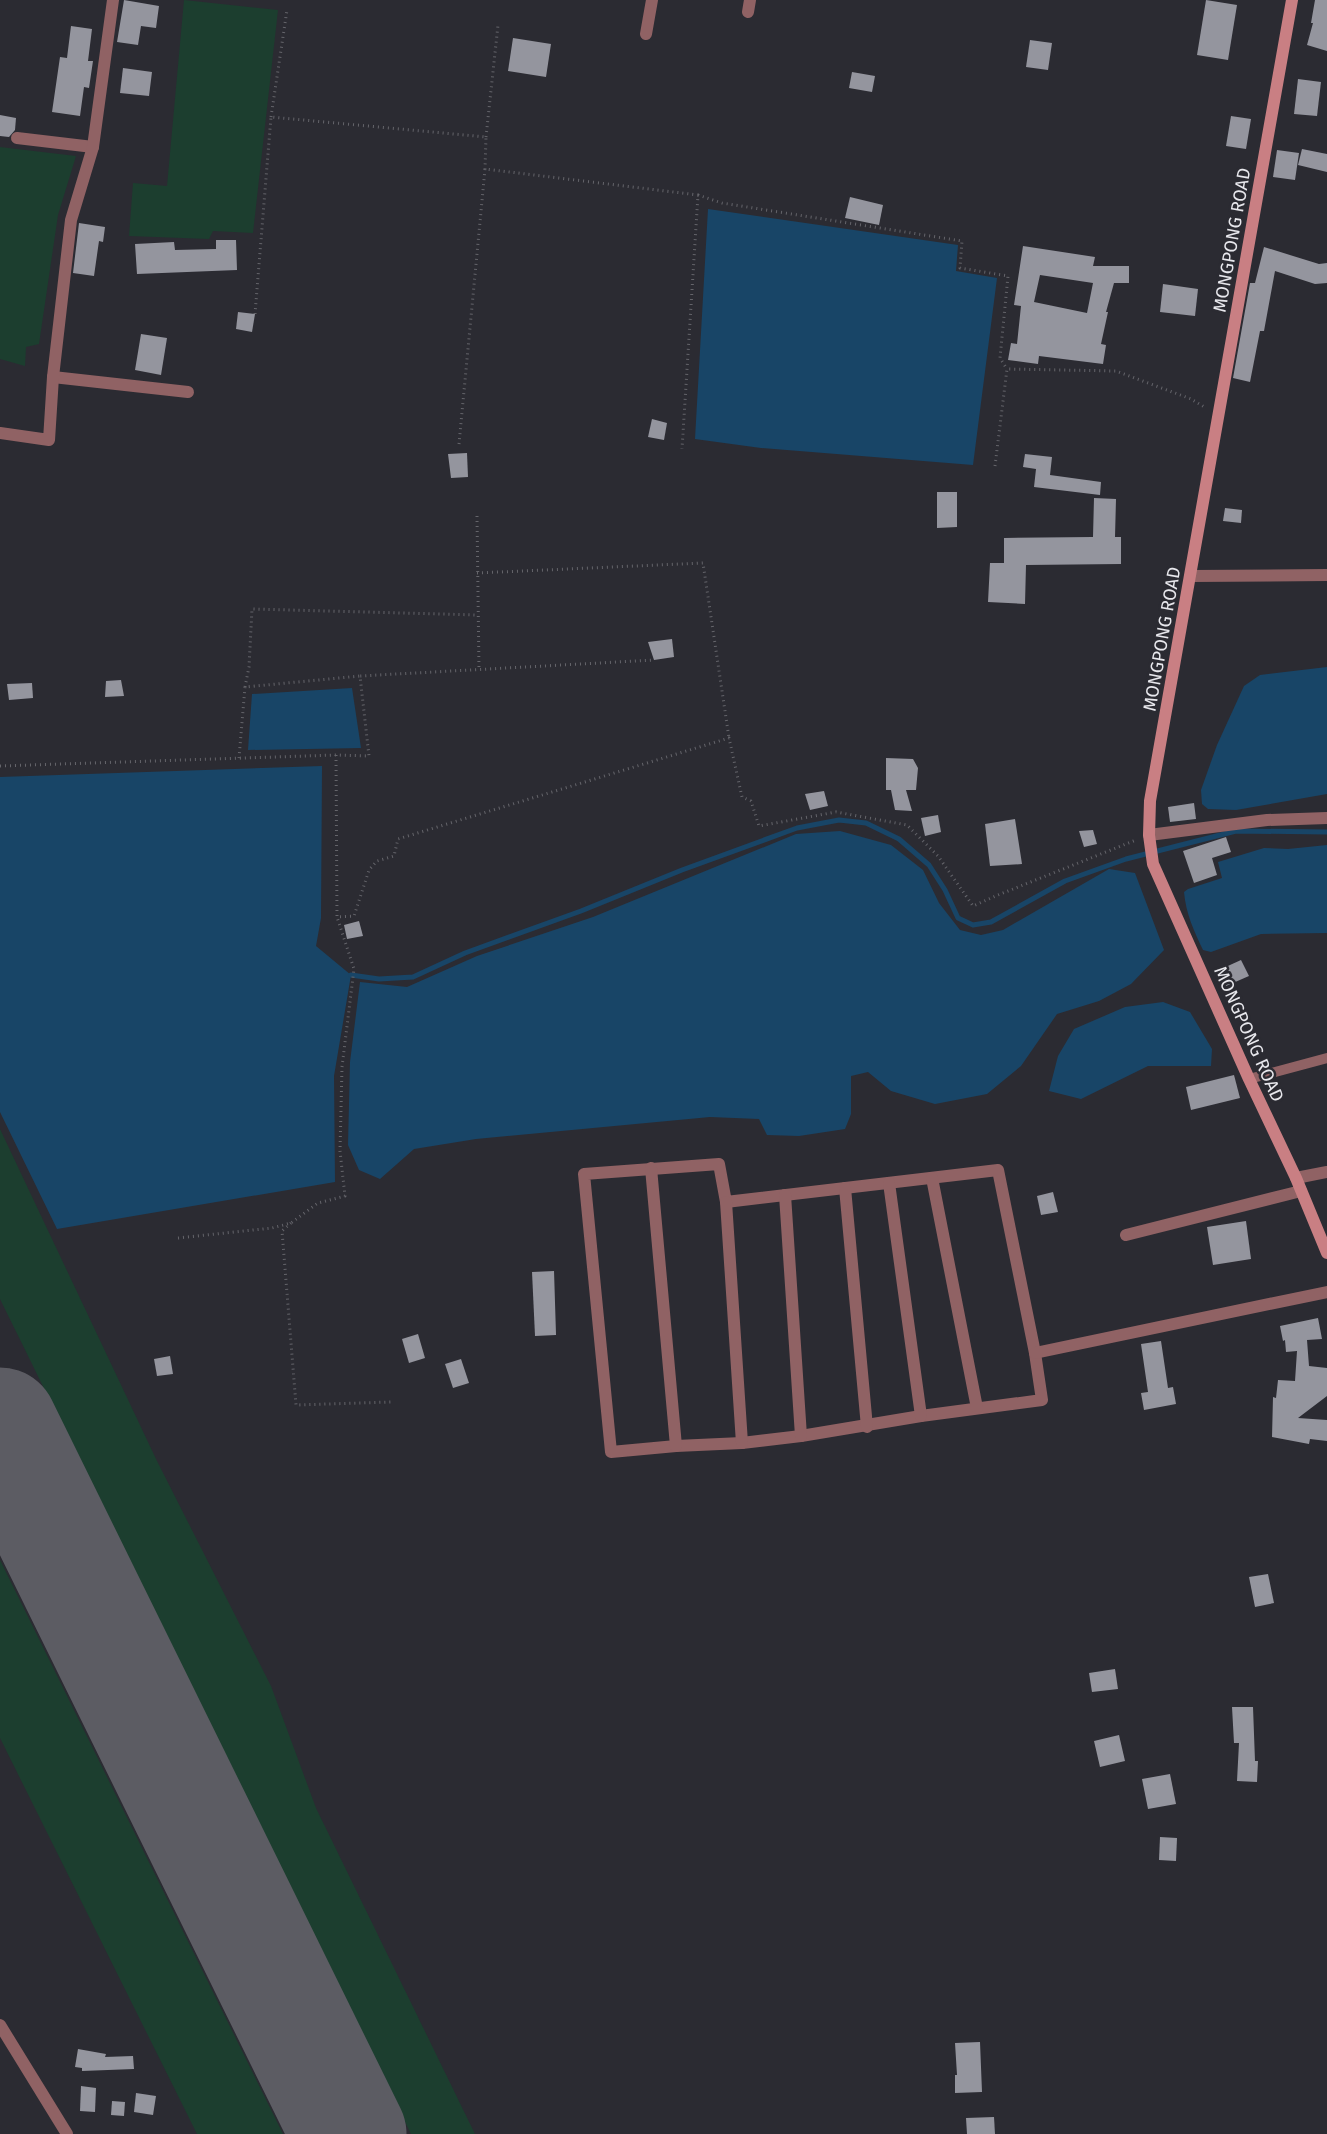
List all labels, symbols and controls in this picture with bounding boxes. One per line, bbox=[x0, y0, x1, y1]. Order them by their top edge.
street label: MONGPONG ROAD bbox=[1208, 166, 1256, 314]
street label: MONGPONG ROAD bbox=[1138, 565, 1186, 713]
street label: MONGPONG ROAD bbox=[1209, 963, 1289, 1105]

